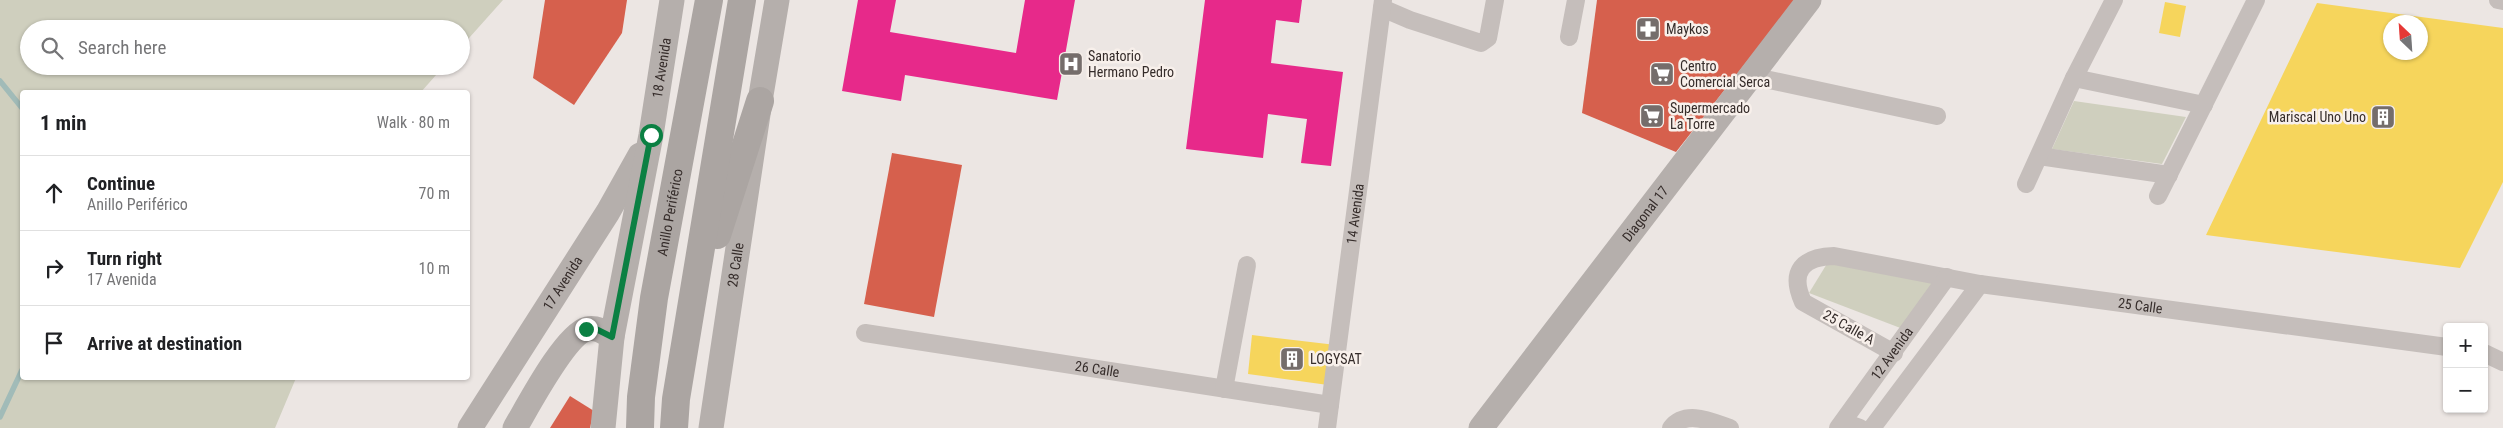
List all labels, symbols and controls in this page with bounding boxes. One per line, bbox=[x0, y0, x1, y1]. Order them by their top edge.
north arrow bbox=[2383, 15, 2428, 60]
pharmacy icon: Maykos bbox=[1635, 16, 1661, 42]
search box bbox=[20, 20, 470, 75]
place label: Maykos bbox=[1666, 21, 1709, 37]
icon: search bbox=[38, 34, 66, 62]
text: Search here bbox=[78, 36, 166, 59]
street label: 18 Avenida bbox=[649, 37, 674, 99]
place label: Sanatorio Hermano Pedro bbox=[1088, 48, 1174, 80]
hospital icon: Sanatorio Hermano Pedro bbox=[1058, 51, 1084, 77]
place label: Centro Comercial Serca bbox=[1680, 58, 1770, 90]
supermarket icon: Centro Comercial Serca bbox=[1649, 61, 1675, 87]
place label: Supermercado La Torre bbox=[1670, 100, 1750, 132]
supermarket icon: Supermercado La Torre bbox=[1639, 103, 1665, 129]
building icon: Mariscal Uno Uno bbox=[2370, 104, 2396, 130]
place label: Mariscal Uno Uno bbox=[2269, 109, 2366, 125]
text: 1 min bbox=[40, 111, 87, 135]
text: Walk · 80 m bbox=[377, 113, 450, 132]
route start bbox=[640, 124, 663, 147]
street label: Anillo Periférico bbox=[654, 167, 686, 257]
text: Continue bbox=[87, 172, 155, 195]
icon: ahead bbox=[40, 179, 68, 207]
street label: 14 Avenida bbox=[1343, 183, 1367, 245]
street label: Diagonal 17 bbox=[1619, 183, 1672, 245]
text: 70 m bbox=[418, 184, 450, 203]
text: Anillo Periférico bbox=[87, 195, 188, 214]
street label: 28 Calle bbox=[724, 241, 747, 288]
text: Turn right bbox=[87, 247, 162, 270]
street label: 17 Avenida bbox=[539, 253, 586, 313]
icon: right bbox=[40, 254, 68, 282]
text: 10 m bbox=[418, 259, 450, 278]
text: 17 Avenida bbox=[87, 270, 157, 289]
street label: 25 Calle bbox=[2117, 295, 2164, 317]
street label: 25 Calle A bbox=[1821, 306, 1877, 348]
route end bbox=[575, 318, 598, 341]
map controls bbox=[2443, 323, 2488, 413]
button: + bbox=[2443, 323, 2488, 368]
street label: 12 Avenida bbox=[1868, 324, 1916, 383]
icon: arrive bbox=[40, 329, 68, 357]
text: Arrive at destination bbox=[87, 332, 242, 355]
building icon: LOGYSAT bbox=[1279, 346, 1305, 372]
place label: LOGYSAT bbox=[1310, 351, 1362, 367]
street label: 26 Calle bbox=[1074, 358, 1121, 380]
button: − bbox=[2443, 368, 2488, 413]

